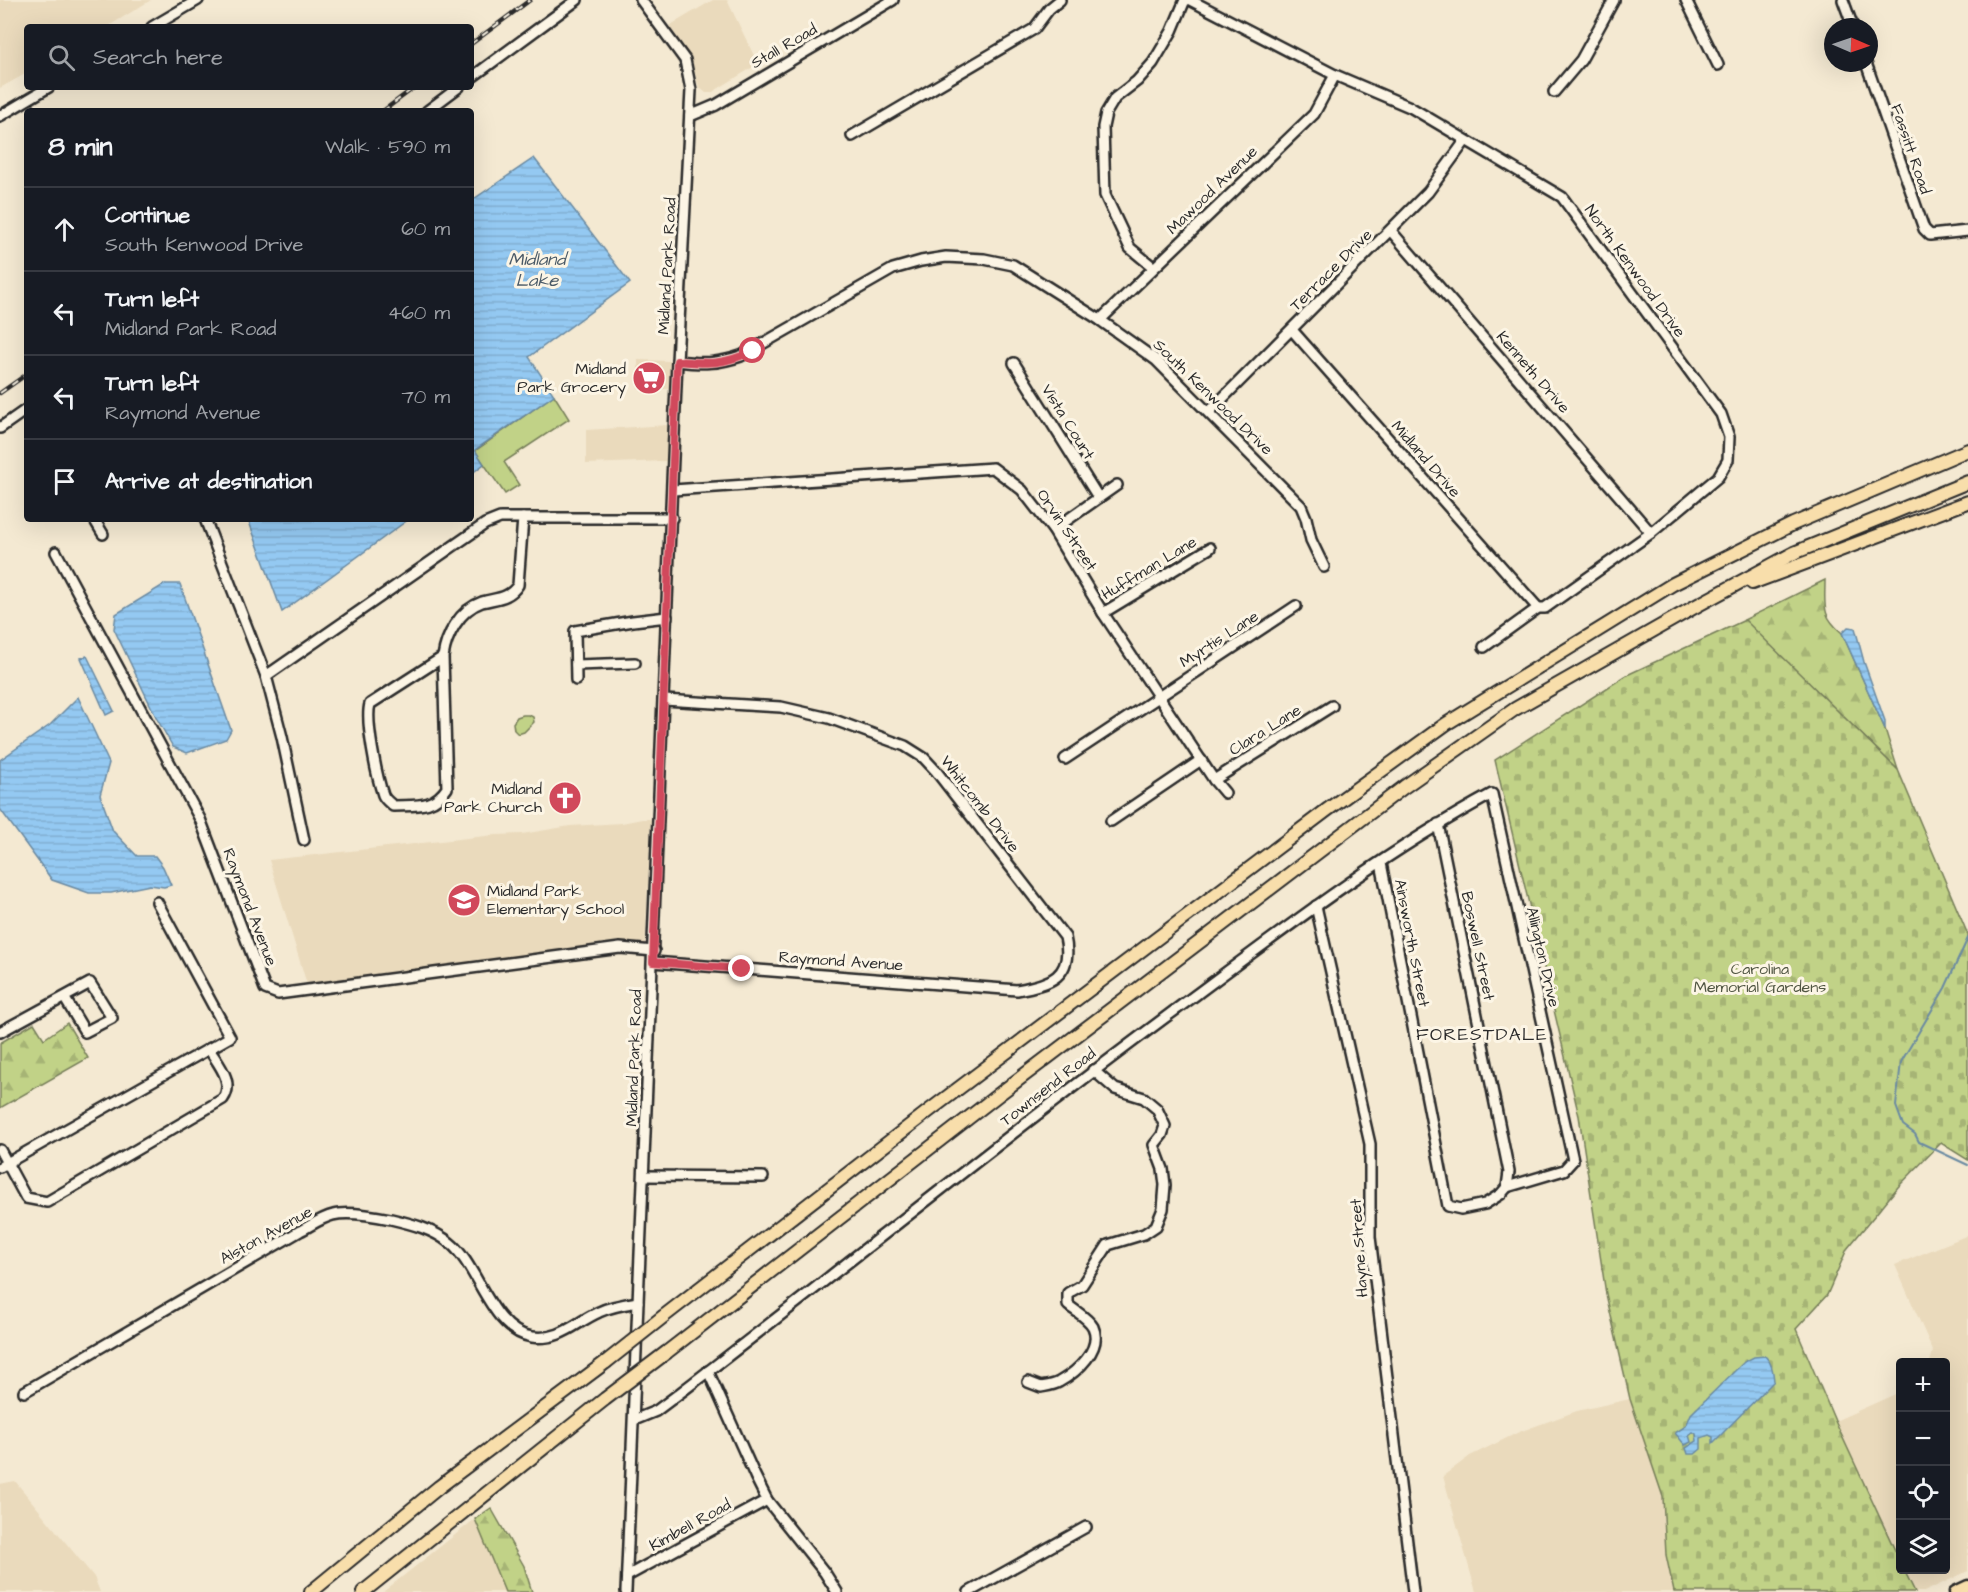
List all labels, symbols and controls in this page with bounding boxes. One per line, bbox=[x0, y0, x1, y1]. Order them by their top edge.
street label: Stall Road bbox=[747, 18, 821, 74]
north arrow bbox=[1824, 18, 1878, 72]
search box bbox=[24, 24, 474, 90]
icon: search bbox=[45, 41, 78, 74]
text: Search here bbox=[93, 42, 223, 73]
street label: Fassitt Road bbox=[1885, 101, 1937, 197]
text: 8 min bbox=[48, 129, 112, 165]
text: Walk · 590 m bbox=[325, 133, 450, 161]
street label: Mawood Avenue bbox=[1162, 141, 1263, 239]
street label: Midland Park Road bbox=[652, 197, 682, 335]
text: Continue bbox=[105, 200, 190, 231]
street label: North Kenwood Drive bbox=[1579, 200, 1691, 342]
icon: ahead bbox=[48, 213, 81, 246]
text: 60 m bbox=[401, 215, 450, 243]
street label: Terrace Drive bbox=[1285, 224, 1377, 316]
text: South Kenwood Drive bbox=[105, 231, 303, 259]
water label: Midland Lake bbox=[508, 247, 569, 293]
text: Turn left bbox=[105, 284, 199, 315]
icon: left bbox=[48, 297, 81, 330]
text: 460 m bbox=[388, 299, 450, 327]
text: Midland Park Road bbox=[105, 315, 277, 343]
street label: Kenneth Drive bbox=[1491, 326, 1575, 418]
street label: South Kenwood Drive bbox=[1148, 334, 1278, 460]
route start bbox=[739, 337, 765, 363]
place label: Midland Park Grocery bbox=[517, 358, 626, 399]
supermarket icon: Midland Park Grocery bbox=[631, 360, 667, 396]
text: Turn left bbox=[105, 368, 199, 399]
street label: Vista Court bbox=[1036, 380, 1100, 464]
icon: left bbox=[48, 381, 81, 414]
text: 70 m bbox=[402, 383, 450, 411]
text: Raymond Avenue bbox=[105, 399, 260, 427]
street label: Midland Drive bbox=[1386, 416, 1466, 503]
icon: arrive bbox=[48, 465, 81, 498]
text: Arrive at destination bbox=[105, 466, 312, 497]
street label: Orvin Street bbox=[1032, 485, 1103, 576]
street label: Huffman Lane bbox=[1097, 531, 1201, 605]
street label: Myrtis Lane bbox=[1175, 605, 1264, 674]
street label: Clara Lane bbox=[1225, 699, 1306, 761]
street label: Whitcomb Drive bbox=[935, 751, 1025, 857]
place label: Midland Park Church bbox=[444, 778, 542, 818]
church icon: Midland Park Church bbox=[547, 780, 583, 816]
street label: Raymond Avenue bbox=[217, 845, 283, 970]
street label: Ainsworth Street bbox=[1389, 877, 1435, 1009]
place label: Midland Park Elementary School bbox=[487, 880, 624, 921]
school or university icon: Midland Park Elementary School bbox=[446, 882, 482, 918]
street label: Boswell Street bbox=[1456, 890, 1500, 1003]
street label: Allington Drive bbox=[1520, 905, 1565, 1010]
street label: Raymond Avenue bbox=[778, 946, 904, 977]
route end bbox=[728, 955, 754, 981]
park label: Carolina Memorial Gardens bbox=[1694, 958, 1826, 998]
street label: Midland Park Road bbox=[621, 989, 647, 1127]
district label: FORESTDALE bbox=[1416, 1022, 1548, 1047]
street label: Townsend Road bbox=[996, 1043, 1100, 1131]
street label: Hayne Street bbox=[1345, 1197, 1374, 1298]
street label: Alston Avenue bbox=[216, 1200, 317, 1270]
map controls bbox=[1896, 1358, 1950, 1574]
button: + bbox=[1896, 1358, 1950, 1412]
button: − bbox=[1896, 1412, 1950, 1466]
button: locate bbox=[1896, 1466, 1950, 1520]
street label: Kimbell Road bbox=[645, 1493, 735, 1557]
button: layers bbox=[1896, 1520, 1950, 1574]

